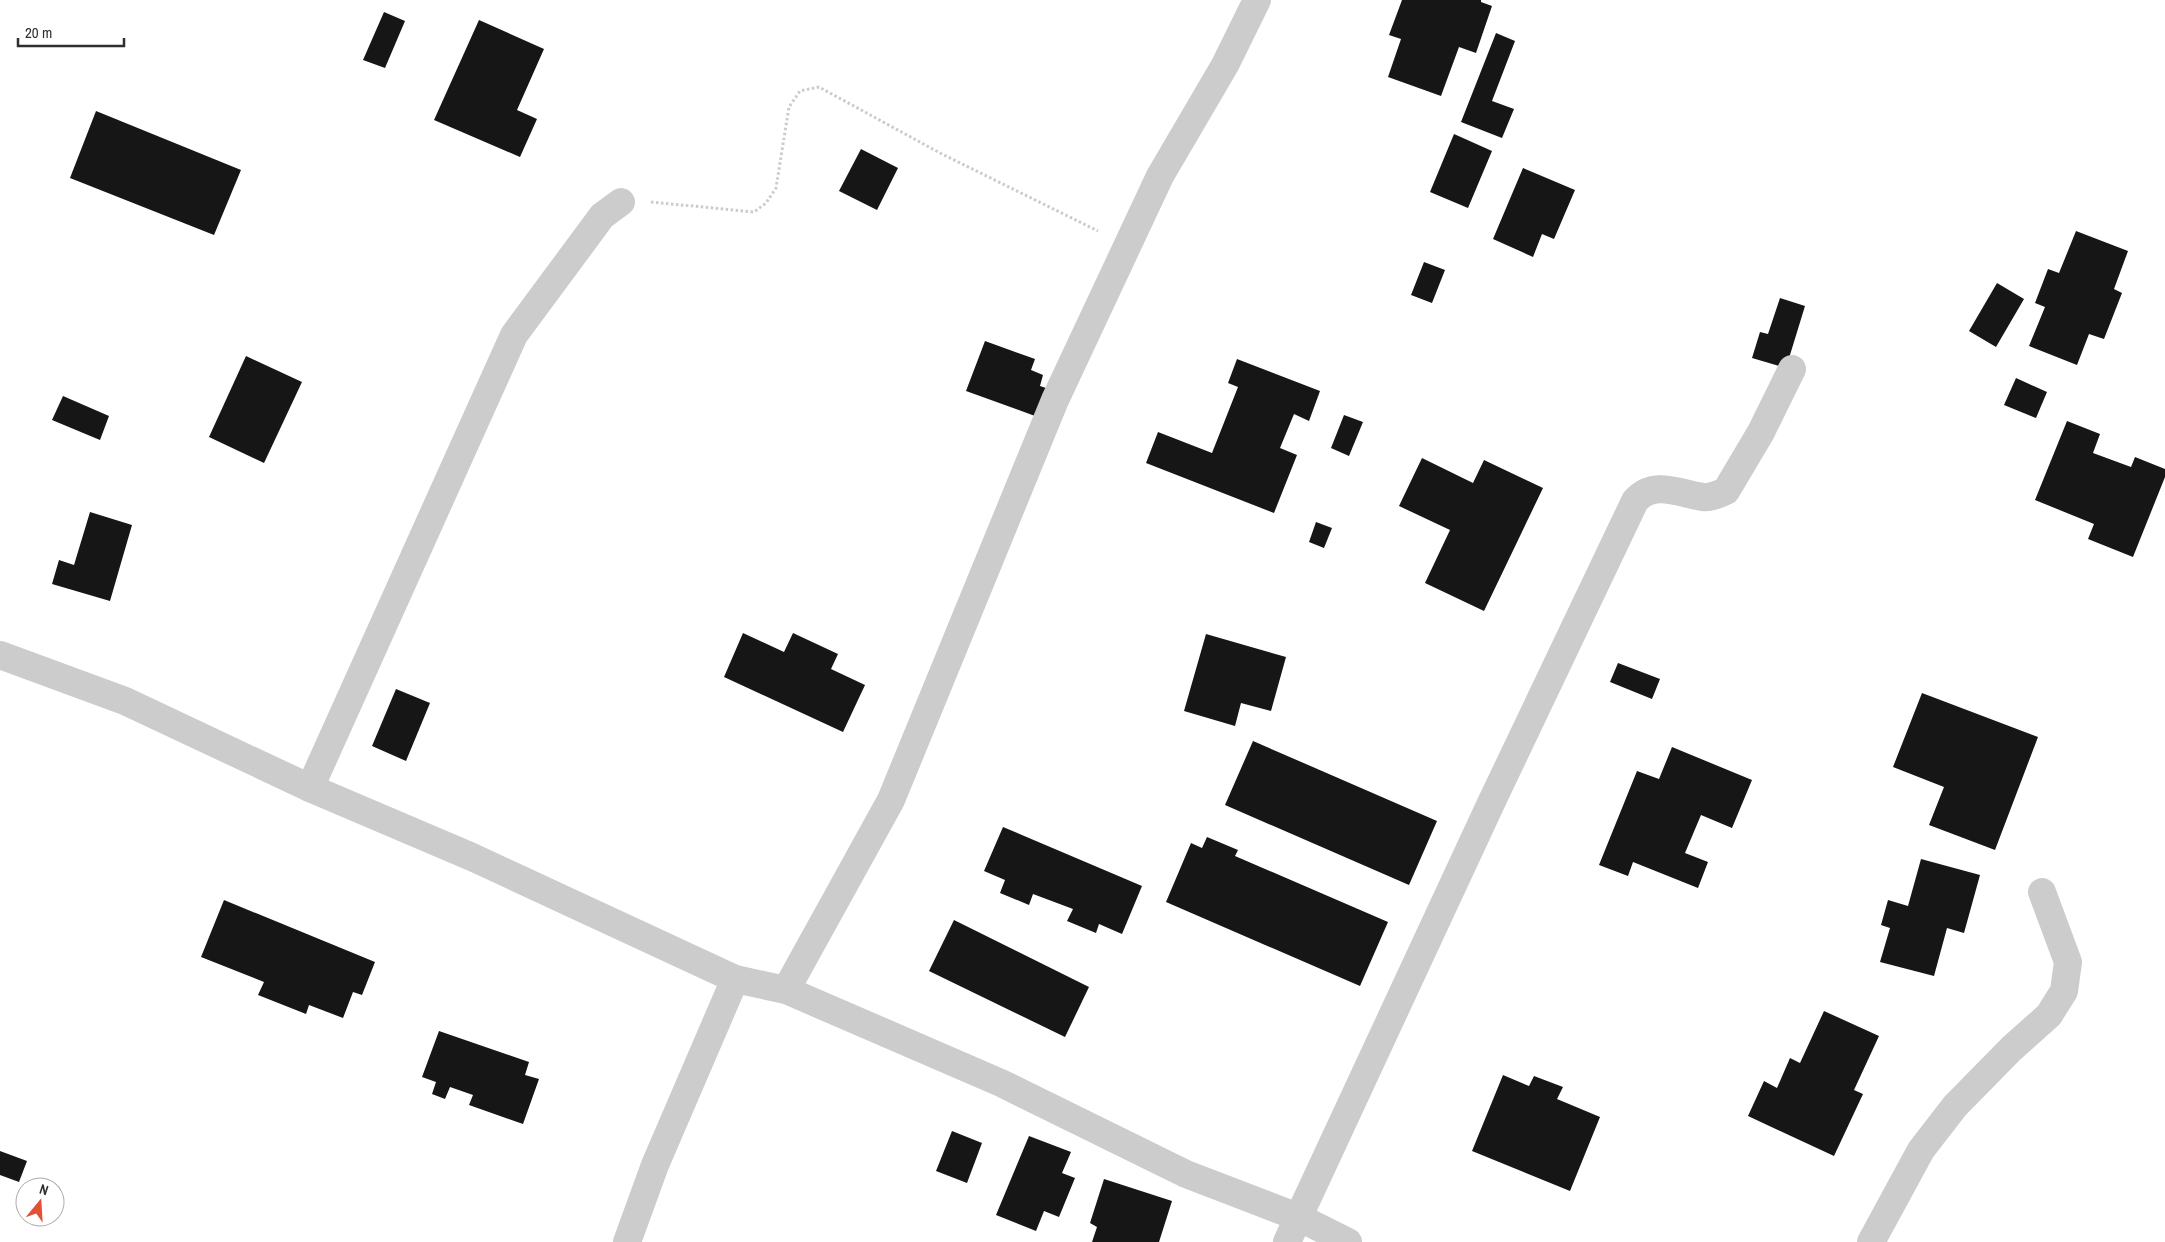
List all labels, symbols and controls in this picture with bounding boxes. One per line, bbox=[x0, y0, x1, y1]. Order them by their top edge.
scale bar bbox=[18, 15, 124, 47]
text: 20 m bbox=[25, 22, 52, 43]
north arrow bbox=[15, 1177, 65, 1227]
text: N bbox=[37, 1180, 51, 1199]

